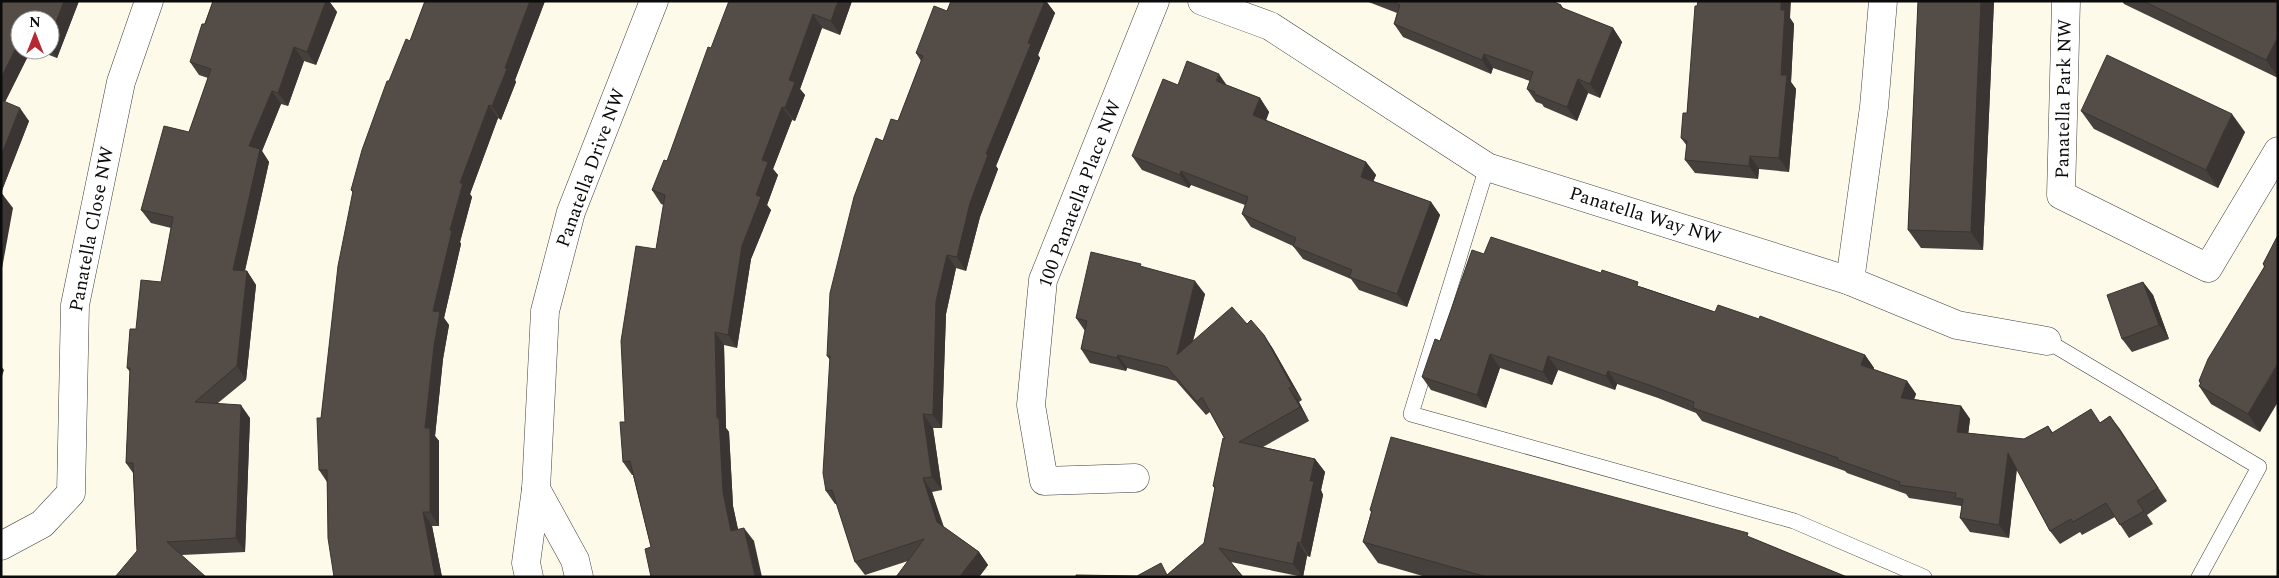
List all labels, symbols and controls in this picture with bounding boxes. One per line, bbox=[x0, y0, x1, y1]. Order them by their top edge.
north arrow bbox=[10, 10, 60, 60]
text: N bbox=[29, 12, 41, 33]
street label: Panatella Park NW bbox=[2048, 18, 2080, 179]
street label: Panatella Drive NW bbox=[549, 84, 633, 252]
street label: 100 Panatella Place NW bbox=[1031, 95, 1129, 292]
street label: Panatella Close NW bbox=[62, 144, 122, 314]
street label: Panatella Way NW bbox=[1566, 179, 1725, 253]

